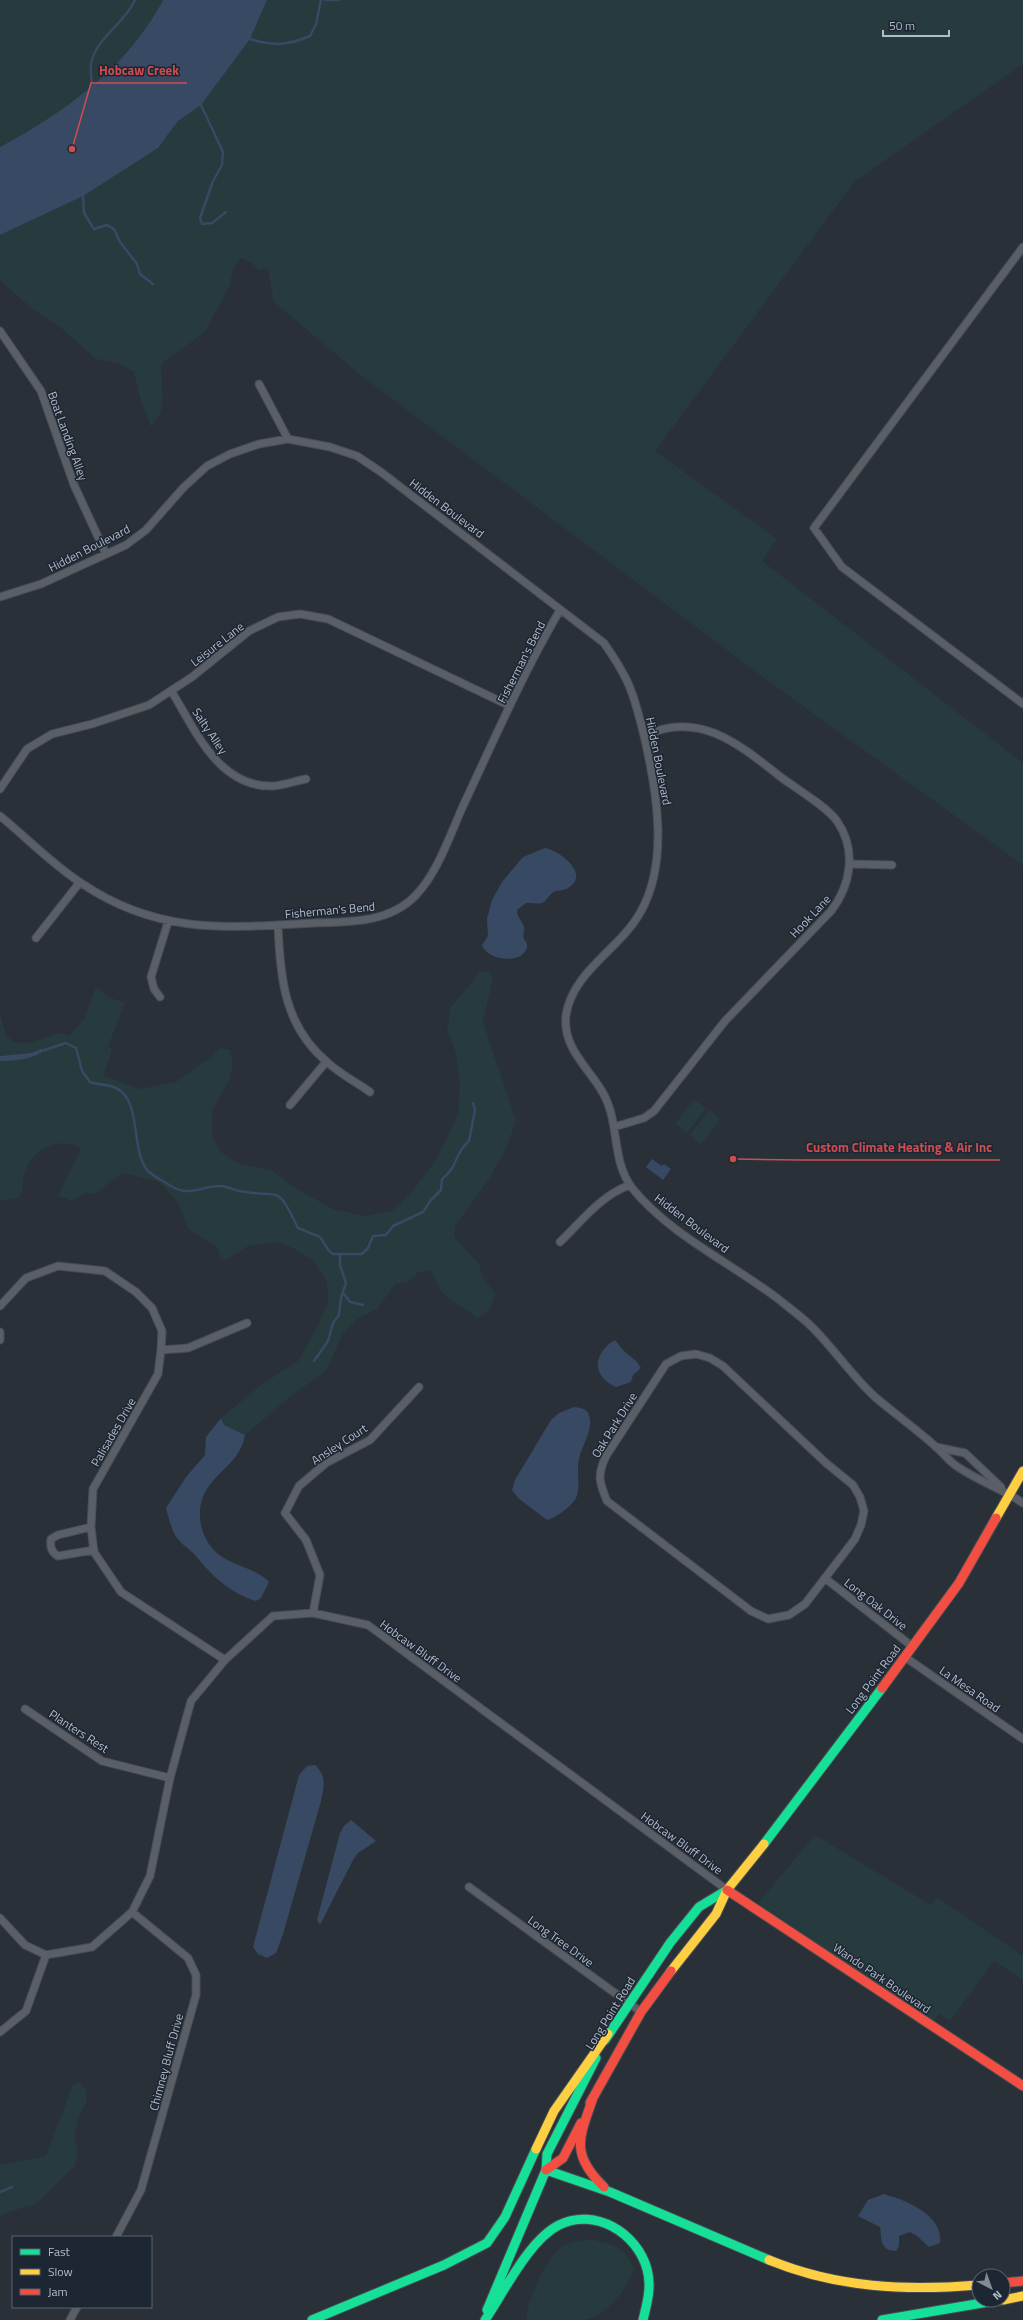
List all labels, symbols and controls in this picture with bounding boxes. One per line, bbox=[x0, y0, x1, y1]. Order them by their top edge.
scale bar bbox=[883, 12, 949, 38]
text: 50 m bbox=[889, 16, 915, 35]
callout: Hobcaw Creek bbox=[91, 58, 187, 83]
text: Hobcaw Creek bbox=[99, 60, 179, 80]
street label: Boat Landing Alley bbox=[43, 389, 93, 483]
street label: Hidden Boulevard bbox=[406, 474, 488, 542]
street label: Hidden Boulevard bbox=[45, 519, 133, 577]
street label: Leisure Lane bbox=[186, 617, 248, 671]
street label: Fisherman's Bend bbox=[492, 617, 550, 707]
street label: Salty Alley bbox=[187, 704, 233, 758]
street label: Hidden Boulevard bbox=[641, 715, 677, 807]
street label: Hook Lane bbox=[785, 890, 835, 942]
street label: Fisherman's Bend bbox=[284, 897, 376, 923]
callout: Custom Climate Heating & Air Inc bbox=[798, 1135, 1000, 1160]
text: Custom Climate Heating & Air Inc bbox=[806, 1137, 992, 1157]
street label: Hidden Boulevard bbox=[651, 1189, 733, 1257]
street label: Oak Park Drive bbox=[586, 1389, 642, 1461]
street label: Palisades Drive bbox=[86, 1394, 140, 1470]
street label: Ansley Court bbox=[307, 1418, 372, 1469]
street label: Long Oak Drive bbox=[840, 1573, 912, 1635]
street label: Hobcaw Bluff Drive bbox=[376, 1615, 466, 1687]
street label: Long Point Road bbox=[841, 1640, 905, 1718]
street label: La Mesa Road bbox=[936, 1661, 1004, 1717]
street label: Planters Rest bbox=[45, 1704, 113, 1758]
street label: Hobcaw Bluff Drive bbox=[637, 1807, 727, 1879]
street label: Long Tree Drive bbox=[524, 1911, 598, 1971]
street label: Wando Park Boulevard bbox=[829, 1938, 935, 2018]
street label: Long Point Road bbox=[580, 1973, 640, 2053]
street label: Chimney Bluff Drive bbox=[144, 2011, 188, 2113]
legend bbox=[12, 2236, 152, 2308]
text: Fast bbox=[48, 2242, 71, 2261]
text: Slow bbox=[48, 2262, 73, 2281]
north arrow bbox=[971, 2268, 1011, 2308]
text: Jam bbox=[48, 2282, 68, 2301]
text: N bbox=[989, 2287, 1006, 2304]

